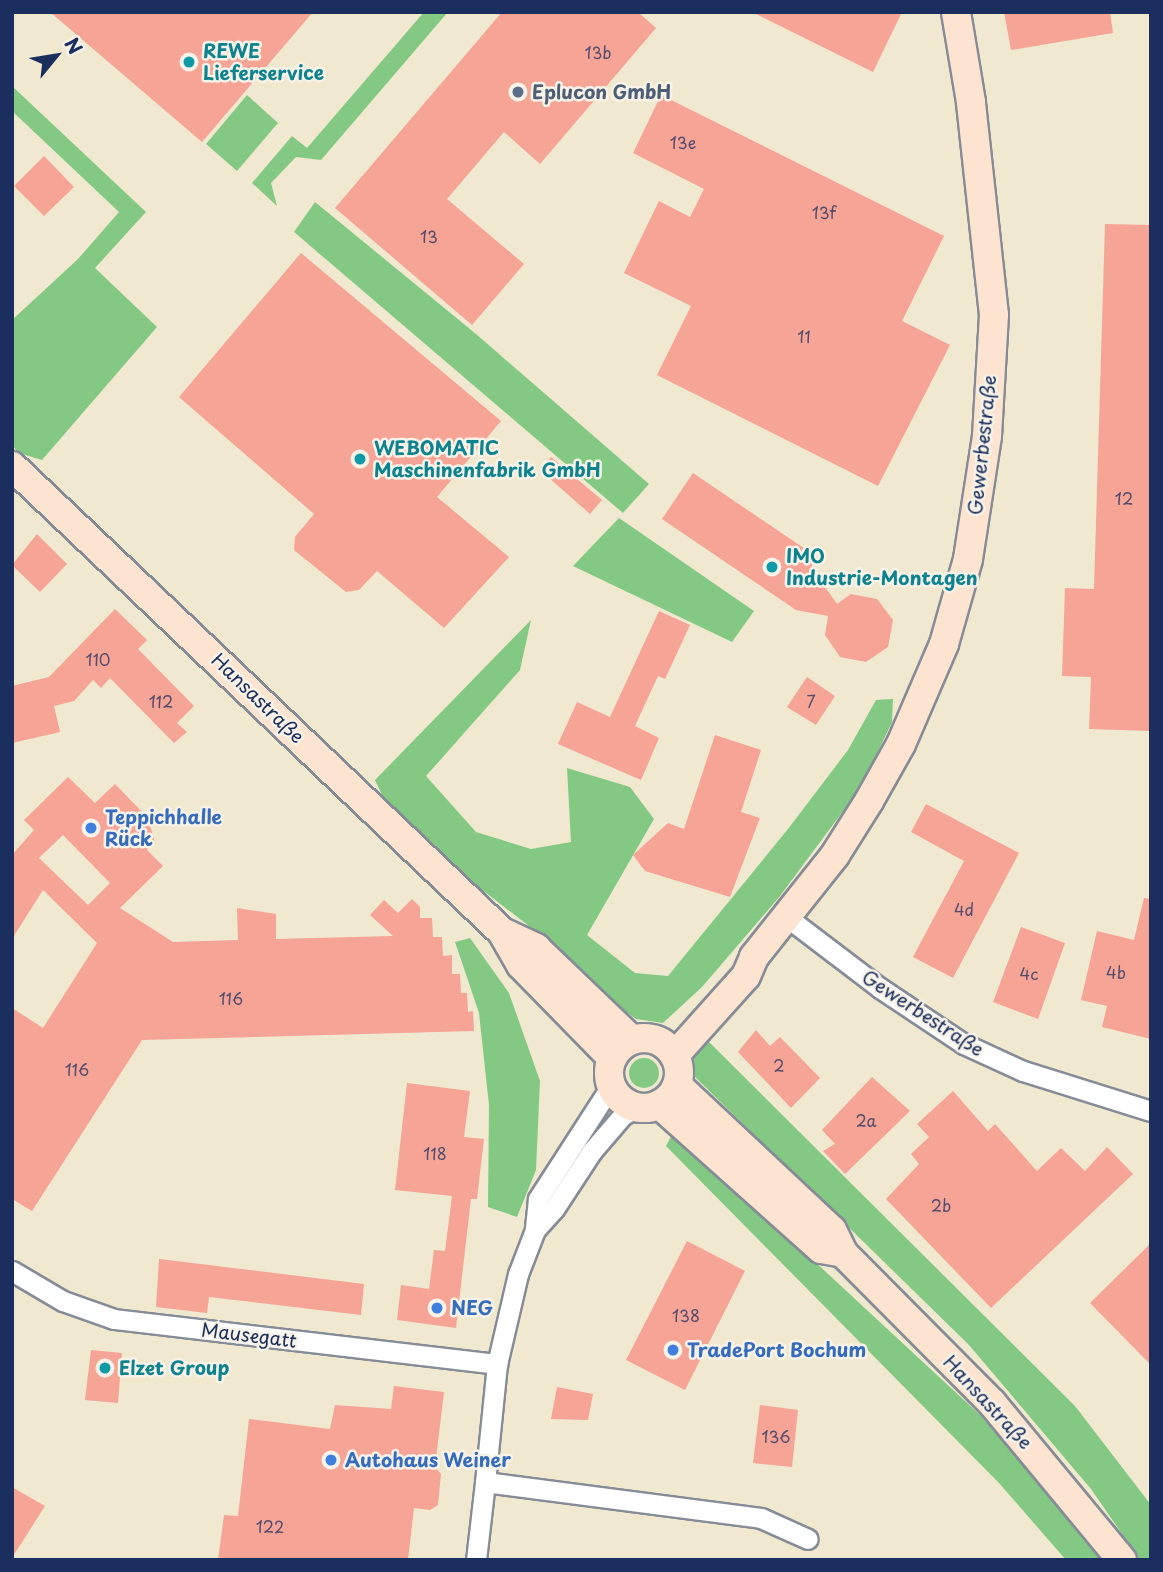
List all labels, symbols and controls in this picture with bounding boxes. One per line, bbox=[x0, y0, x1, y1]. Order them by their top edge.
north arrow bbox=[21, 21, 91, 91]
text: N bbox=[58, 32, 90, 59]
place label: REWE Lieferservice bbox=[203, 40, 324, 84]
house number: 13b bbox=[584, 42, 612, 62]
marker: REWE Lieferservice bbox=[181, 54, 197, 70]
place label: Eplucon GmbH bbox=[532, 81, 671, 103]
marker: Eplucon GmbH bbox=[510, 84, 526, 100]
house number: 13e bbox=[670, 132, 696, 152]
house number: 13f bbox=[812, 202, 836, 222]
house number: 13 bbox=[420, 226, 438, 246]
house number: 11 bbox=[797, 326, 811, 346]
street label: Gewerbestraße bbox=[963, 374, 1001, 516]
place label: WEBOMATIC Maschinenfabrik GmbH bbox=[374, 437, 600, 481]
marker: WEBOMATIC Maschinenfabrik GmbH bbox=[352, 451, 368, 467]
house number: 12 bbox=[1115, 488, 1133, 508]
place label: IMO Industrie-Montagen bbox=[786, 545, 978, 589]
marker: IMO Industrie-Montagen bbox=[764, 559, 780, 575]
street label: Hansastraße bbox=[207, 648, 309, 748]
house number: 110 bbox=[85, 649, 111, 669]
house number: 112 bbox=[149, 691, 173, 711]
house number: 7 bbox=[806, 691, 816, 711]
place label: Teppichhalle Rück bbox=[105, 806, 222, 850]
marker: Teppichhalle Rück bbox=[83, 820, 99, 836]
house number: 4d bbox=[954, 899, 974, 919]
house number: 4b bbox=[1106, 962, 1126, 982]
house number: 4c bbox=[1020, 963, 1038, 983]
street label: Gewerbestraße bbox=[858, 965, 988, 1061]
house number: 116 bbox=[219, 988, 243, 1008]
house number: 2 bbox=[773, 1055, 785, 1075]
house number: 116 bbox=[65, 1059, 89, 1079]
house number: 2a bbox=[856, 1110, 876, 1130]
house number: 118 bbox=[423, 1143, 447, 1163]
house number: 2b bbox=[931, 1195, 951, 1215]
place label: NEG bbox=[451, 1297, 493, 1319]
marker: NEG bbox=[429, 1300, 445, 1316]
house number: 138 bbox=[672, 1305, 700, 1325]
street label: Mausegatt bbox=[200, 1318, 298, 1352]
place label: TradePort Bochum bbox=[687, 1339, 867, 1361]
marker: TradePort Bochum bbox=[665, 1342, 681, 1358]
street label: Hansastraße bbox=[939, 1350, 1037, 1454]
place label: Elzet Group bbox=[119, 1357, 231, 1379]
marker: Elzet Group bbox=[97, 1360, 113, 1376]
house number: 136 bbox=[761, 1426, 791, 1446]
place label: Autohaus Weiner bbox=[345, 1449, 510, 1471]
marker: Autohaus Weiner bbox=[323, 1452, 339, 1468]
house number: 122 bbox=[256, 1516, 284, 1536]

